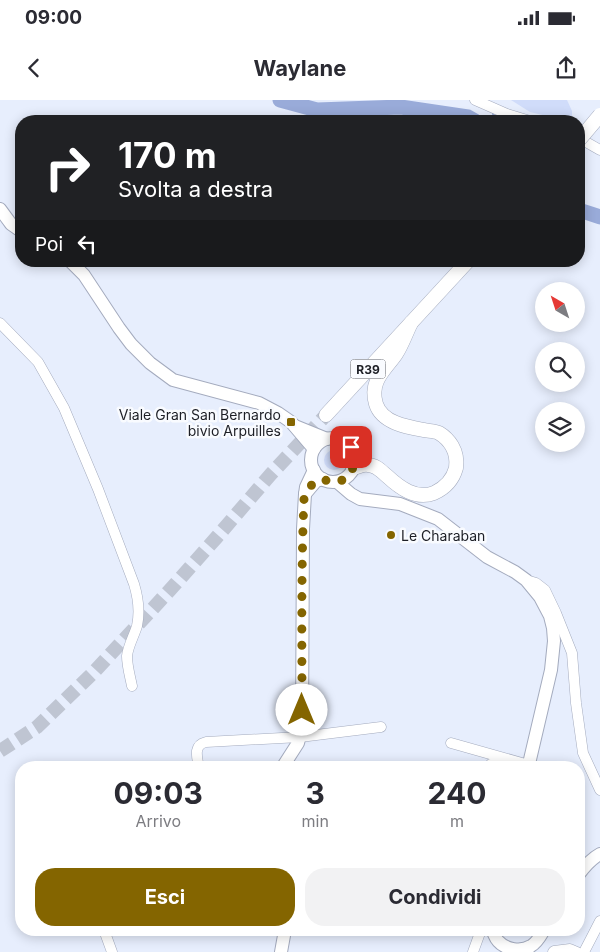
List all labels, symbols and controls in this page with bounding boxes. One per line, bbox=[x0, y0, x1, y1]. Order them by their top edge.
text: 09:00 bbox=[25, 6, 82, 29]
icon: back bbox=[20, 54, 48, 82]
icon: share bbox=[552, 54, 580, 82]
text: Waylane bbox=[254, 55, 346, 81]
text: 170 m bbox=[118, 134, 217, 176]
icon: right bbox=[35, 135, 100, 200]
text: Svolta a destra bbox=[118, 176, 273, 202]
icon: left bbox=[73, 230, 101, 258]
text: Poi bbox=[35, 233, 63, 256]
north arrow bbox=[535, 282, 585, 332]
map controls bbox=[535, 282, 585, 452]
button: search bbox=[535, 342, 585, 392]
road number: R39 bbox=[350, 360, 386, 378]
button: layers bbox=[535, 402, 585, 452]
place label: Viale Gran San Bernardo bivio Arpuilles bbox=[119, 406, 281, 439]
marker: Viale Gran San Bernardo bivio Arpuilles bbox=[285, 416, 297, 428]
pin bbox=[330, 426, 372, 468]
icon: arrive bbox=[337, 433, 365, 461]
place label: Le Charaban bbox=[401, 527, 485, 544]
marker: Le Charaban bbox=[385, 529, 397, 541]
position arrow bbox=[275, 683, 327, 735]
text: 09:03 bbox=[114, 775, 203, 811]
text: 3 bbox=[306, 775, 325, 811]
text: 240 bbox=[427, 775, 486, 811]
text: Arrivo bbox=[135, 811, 181, 831]
text: min bbox=[302, 811, 329, 831]
text: m bbox=[450, 811, 464, 831]
button: Esci bbox=[35, 868, 295, 926]
button: Condividi bbox=[305, 868, 565, 926]

